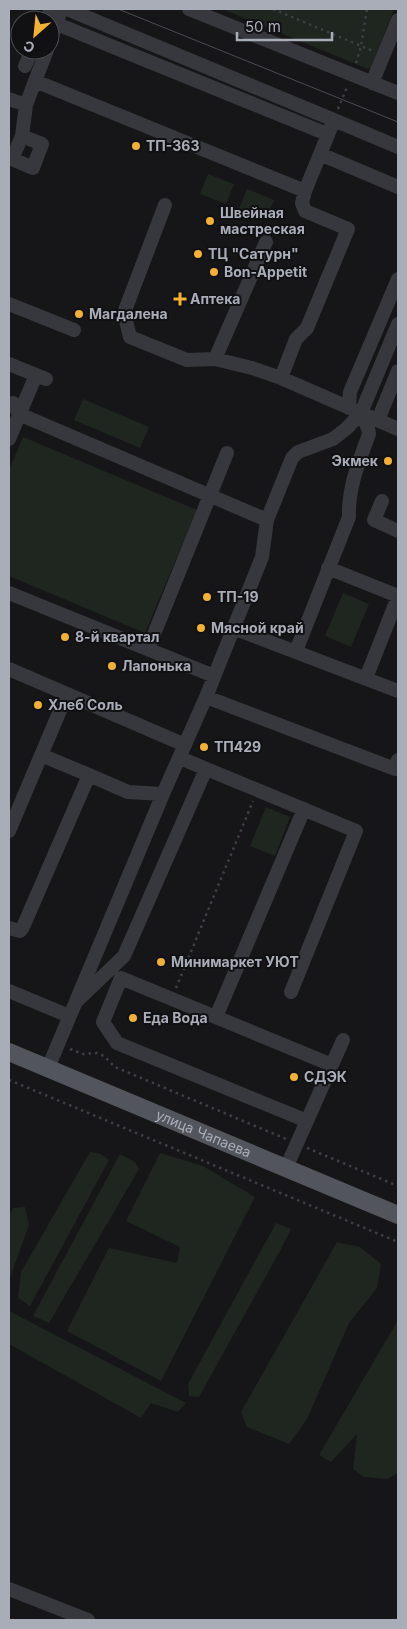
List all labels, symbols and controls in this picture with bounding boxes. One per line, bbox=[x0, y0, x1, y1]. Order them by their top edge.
north arrow bbox=[10, 10, 60, 60]
scale bar bbox=[237, 10, 332, 42]
text: 50 m bbox=[245, 17, 281, 36]
text: С bbox=[20, 37, 37, 57]
place label: ТП-363 bbox=[146, 137, 199, 154]
marker: ТП-363 bbox=[130, 140, 142, 152]
place label: Швейная мастреская bbox=[220, 204, 305, 237]
marker: Швейная мастреская bbox=[204, 215, 216, 227]
place label: ТЦ "Сатурн" bbox=[208, 245, 299, 262]
marker: ТЦ "Сатурн" bbox=[192, 248, 204, 260]
place label: Bon-Appetit bbox=[224, 263, 307, 280]
marker: Bon-Appetit bbox=[208, 266, 220, 278]
place label: Аптека bbox=[190, 290, 240, 307]
marker: Аптека bbox=[174, 293, 186, 305]
place label: Магдалена bbox=[89, 305, 168, 322]
marker: Магдалена bbox=[73, 308, 85, 320]
place label: Экмек bbox=[332, 452, 379, 469]
marker: Экмек bbox=[382, 455, 394, 467]
place label: ТП-19 bbox=[217, 588, 258, 605]
marker: ТП-19 bbox=[201, 591, 213, 603]
place label: Мясной край bbox=[211, 619, 304, 636]
marker: Мясной край bbox=[195, 622, 207, 634]
place label: 8-й квартал bbox=[75, 628, 159, 645]
marker: 8-й квартал bbox=[59, 631, 71, 643]
place label: Лапонька bbox=[122, 657, 191, 674]
marker: Лапонька bbox=[106, 660, 118, 672]
place label: Хлеб Соль bbox=[48, 696, 123, 713]
marker: Хлеб Соль bbox=[32, 699, 44, 711]
place label: ТП429 bbox=[214, 738, 261, 755]
marker: ТП429 bbox=[198, 741, 210, 753]
place label: Минимаркет УЮТ bbox=[171, 953, 299, 970]
marker: Минимаркет УЮТ bbox=[155, 956, 167, 968]
place label: Еда Вода bbox=[143, 1009, 208, 1026]
marker: Еда Вода bbox=[127, 1012, 139, 1024]
place label: СДЭК bbox=[304, 1068, 347, 1085]
marker: СДЭК bbox=[288, 1071, 300, 1083]
street label: улица Чапаева bbox=[154, 1106, 254, 1161]

